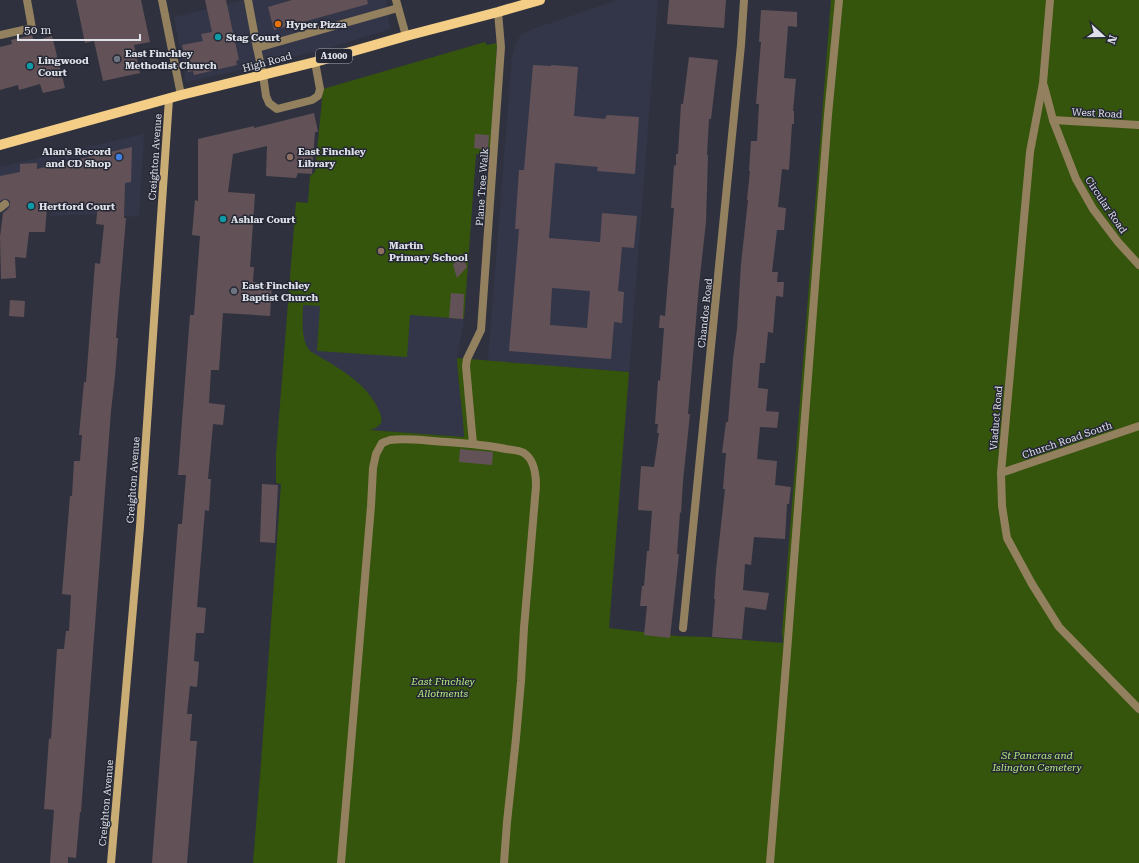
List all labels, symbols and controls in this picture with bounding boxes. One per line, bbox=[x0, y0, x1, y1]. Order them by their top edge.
scale bar bbox=[18, 16, 140, 42]
north arrow bbox=[1083, 16, 1123, 56]
marker: Hyper Pizza bbox=[273, 19, 283, 29]
place label: Hyper Pizza bbox=[286, 19, 347, 30]
text: 50 m bbox=[24, 23, 51, 37]
marker: Stag Court bbox=[213, 32, 223, 42]
place label: Stag Court bbox=[226, 32, 280, 43]
text: N bbox=[1104, 33, 1119, 46]
place label: East Finchley Methodist Church bbox=[125, 48, 217, 71]
road number: A1000 bbox=[316, 49, 352, 63]
street label: High Road bbox=[241, 50, 294, 74]
marker: East Finchley Methodist Church bbox=[112, 54, 122, 64]
place label: Lingwood Court bbox=[38, 55, 89, 78]
marker: Lingwood Court bbox=[25, 61, 35, 71]
street label: West Road bbox=[1071, 106, 1123, 120]
street label: Creighton Avenue bbox=[146, 113, 164, 201]
place label: Alan's Record and CD Shop bbox=[42, 146, 111, 169]
place label: East Finchley Library bbox=[298, 146, 366, 169]
street label: Plane Tree Walk bbox=[474, 147, 490, 226]
marker: Alan's Record and CD Shop bbox=[114, 152, 124, 162]
marker: East Finchley Library bbox=[285, 152, 295, 162]
street label: Circular Road bbox=[1083, 175, 1129, 236]
marker: Hertford Court bbox=[26, 201, 36, 211]
place label: Hertford Court bbox=[39, 201, 115, 212]
marker: Ashlar Court bbox=[218, 214, 228, 224]
place label: Ashlar Court bbox=[231, 214, 295, 225]
place label: Martin Primary School bbox=[389, 240, 468, 263]
marker: Martin Primary School bbox=[376, 246, 386, 256]
street label: Chandos Road bbox=[696, 277, 714, 348]
place label: East Finchley Baptist Church bbox=[242, 280, 318, 303]
marker: East Finchley Baptist Church bbox=[229, 286, 239, 296]
street label: Viaduct Road bbox=[988, 385, 1004, 451]
street label: Church Road South bbox=[1021, 419, 1114, 461]
street label: Creighton Avenue bbox=[124, 436, 142, 524]
park label: East Finchley Allotments bbox=[410, 676, 476, 699]
park label: St Pancras and Islington Cemetery bbox=[991, 750, 1082, 773]
street label: Creighton Avenue bbox=[97, 759, 115, 847]

